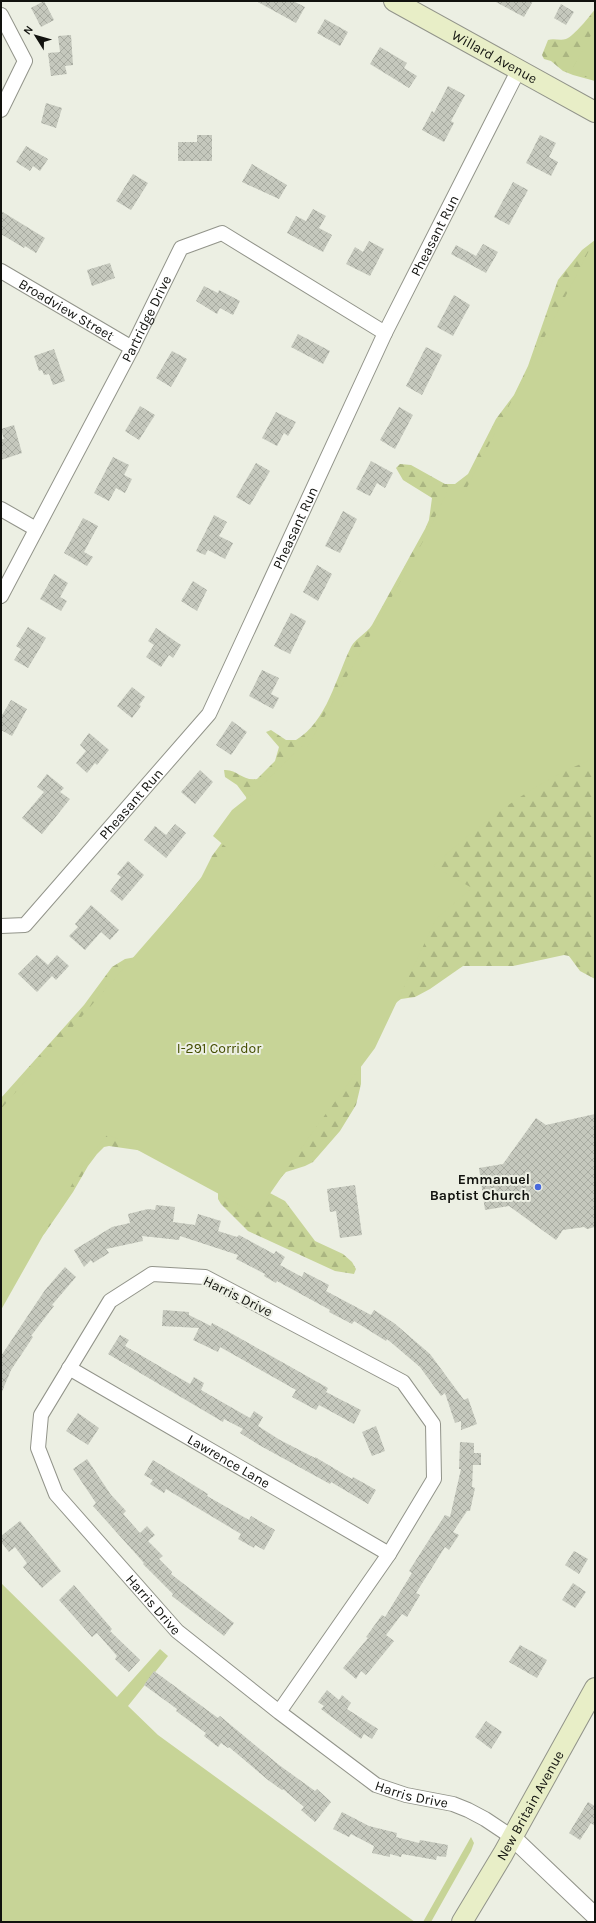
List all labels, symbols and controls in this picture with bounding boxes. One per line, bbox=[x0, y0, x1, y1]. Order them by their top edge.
north arrow bbox=[16, 16, 56, 56]
text: N bbox=[21, 23, 36, 37]
street label: Willard Avenue bbox=[449, 27, 540, 87]
street label: Pheasant Run bbox=[407, 192, 463, 279]
street label: Partridge Drive bbox=[118, 273, 175, 365]
street label: Broadview Street bbox=[15, 275, 117, 345]
street label: Pheasant Run bbox=[269, 484, 322, 572]
street label: Pheasant Run bbox=[96, 765, 167, 843]
park label: I-291 Corridor bbox=[177, 1040, 262, 1057]
place label: Emmanuel Baptist Church bbox=[430, 1171, 530, 1204]
marker: Emmanuel Baptist Church bbox=[533, 1182, 543, 1192]
street label: Harris Drive bbox=[200, 1272, 275, 1320]
street label: Lawrence Lane bbox=[184, 1431, 273, 1492]
street label: Harris Drive bbox=[122, 1571, 184, 1639]
street label: New Britain Avenue bbox=[493, 1748, 568, 1864]
street label: Harris Drive bbox=[373, 1777, 450, 1812]

